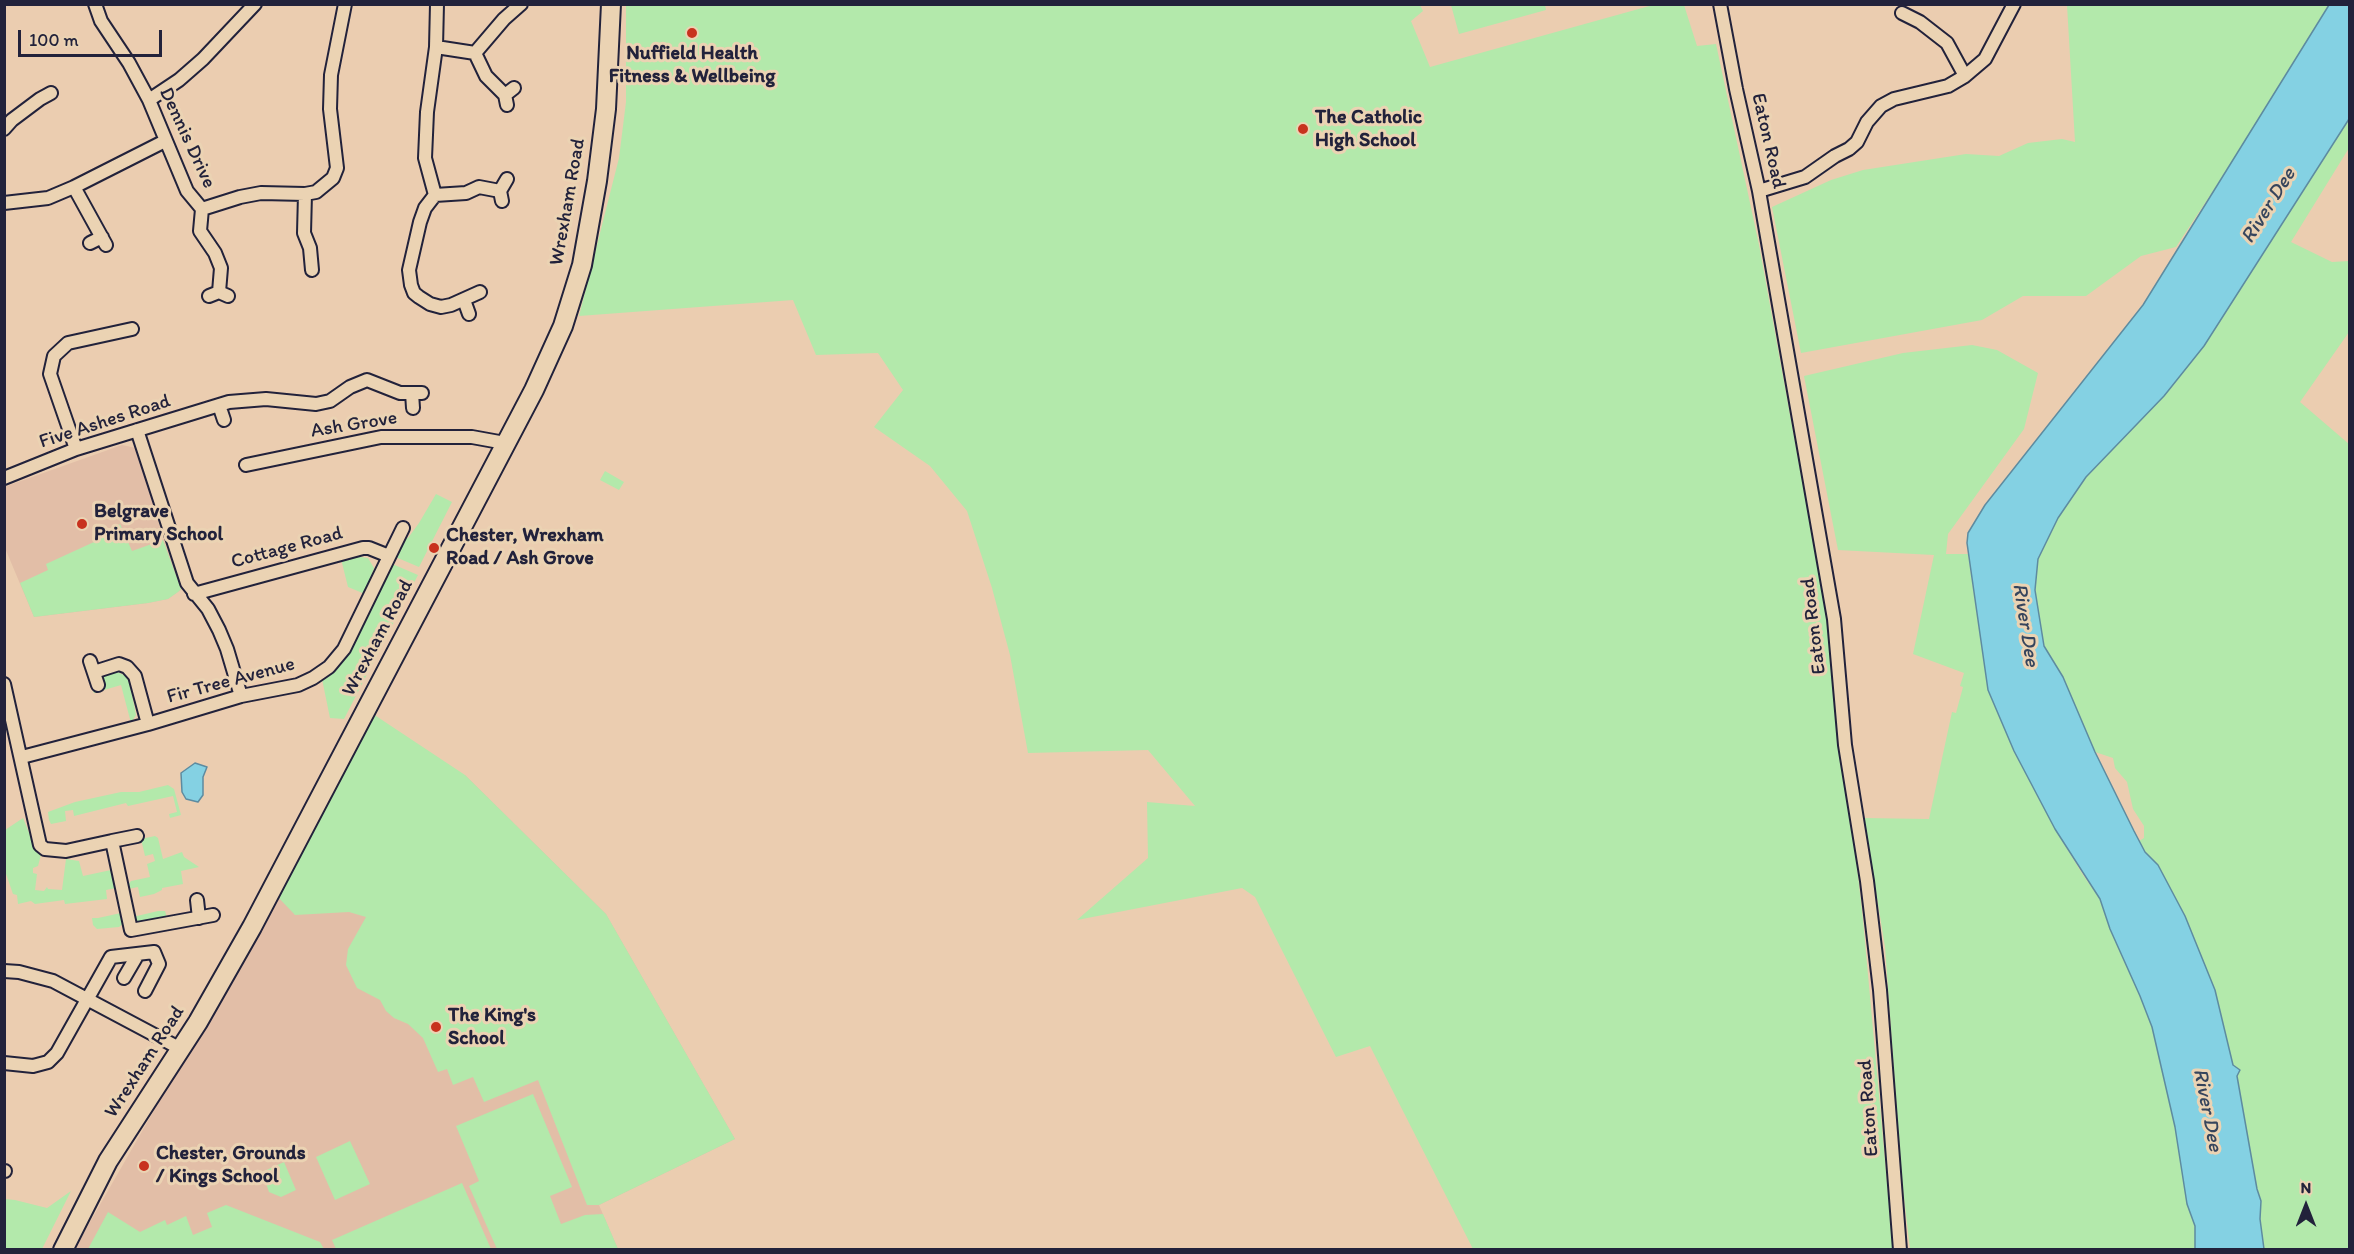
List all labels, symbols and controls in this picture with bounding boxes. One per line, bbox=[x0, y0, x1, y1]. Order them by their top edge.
scale bar bbox=[21, 18, 165, 56]
marker: Nuffield Health Fitness & Wellbeing bbox=[685, 26, 699, 40]
text: 100 m bbox=[29, 29, 79, 51]
place label: Nuffield Health Fitness & Wellbeing bbox=[609, 42, 775, 89]
street label: Dennis Drive bbox=[153, 84, 221, 192]
street label: Eaton Road bbox=[1745, 91, 1791, 191]
place label: The Catholic High School bbox=[1315, 106, 1422, 153]
marker: The Catholic High School bbox=[1296, 122, 1310, 136]
street label: Wrexham Road bbox=[545, 136, 591, 268]
water label: River Dee bbox=[2236, 164, 2302, 248]
street label: Five Ashes Road bbox=[36, 389, 174, 455]
street label: Ash Grove bbox=[309, 406, 399, 444]
place label: Belgrave Primary School bbox=[94, 500, 223, 547]
marker: Belgrave Primary School bbox=[75, 517, 89, 531]
street label: Cottage Road bbox=[229, 522, 345, 574]
place label: Chester, Wrexham Road / Ash Grove bbox=[446, 524, 604, 571]
marker: Chester, Wrexham Road / Ash Grove bbox=[427, 541, 441, 555]
street label: Wrexham Road bbox=[337, 575, 419, 701]
street label: Eaton Road bbox=[1796, 576, 1832, 676]
water label: River Dee bbox=[2006, 581, 2044, 669]
street label: Fir Tree Avenue bbox=[164, 652, 298, 710]
street label: Wrexham Road bbox=[100, 1001, 190, 1123]
place label: The King's School bbox=[448, 1004, 536, 1051]
marker: The King's School bbox=[429, 1020, 443, 1034]
street label: Eaton Road bbox=[1854, 1059, 1884, 1157]
water label: River Dee bbox=[2187, 1066, 2227, 1154]
place label: Chester, Grounds / Kings School bbox=[156, 1142, 306, 1189]
marker: Chester, Grounds / Kings School bbox=[137, 1159, 151, 1173]
north arrow bbox=[2276, 1176, 2336, 1236]
text: N bbox=[2301, 1178, 2311, 1197]

